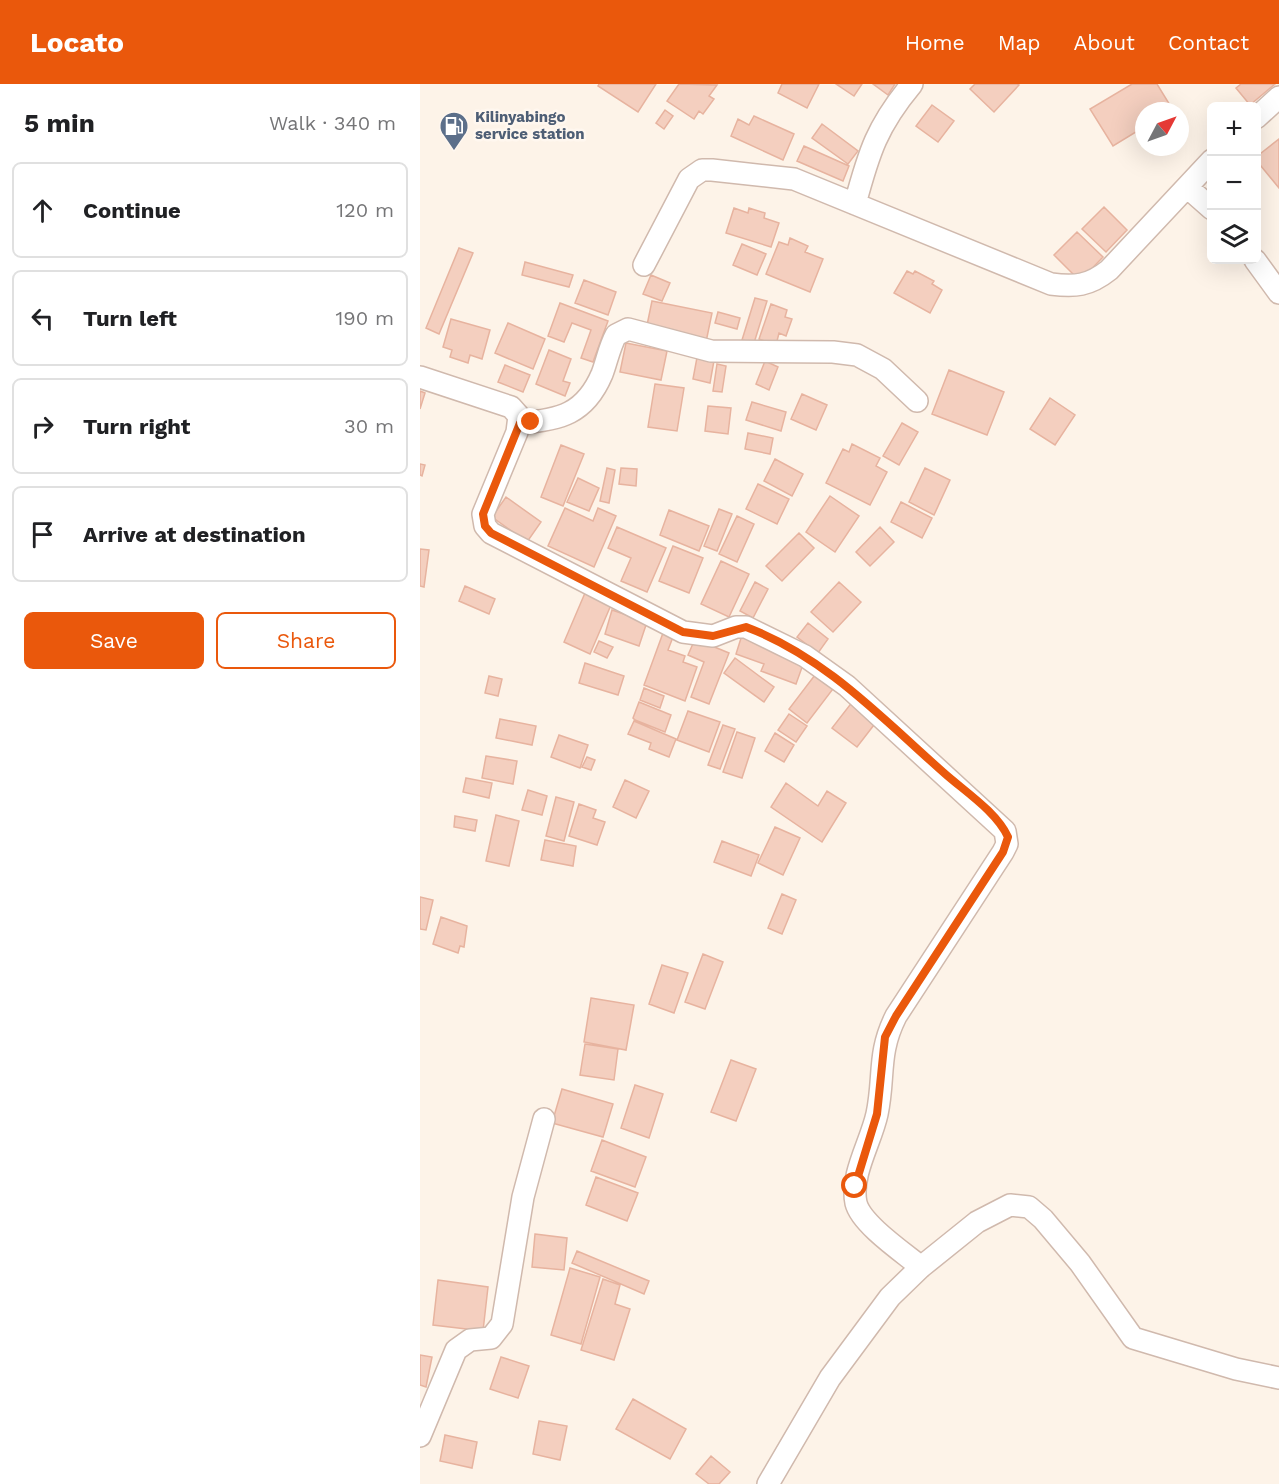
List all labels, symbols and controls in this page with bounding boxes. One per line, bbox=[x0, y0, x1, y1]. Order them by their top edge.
text: Locato bbox=[30, 26, 124, 59]
text: Home bbox=[905, 30, 965, 55]
text: Map bbox=[998, 30, 1041, 55]
text: About bbox=[1074, 30, 1135, 55]
text: Contact bbox=[1168, 30, 1249, 55]
north arrow bbox=[1135, 102, 1189, 156]
map controls bbox=[1207, 102, 1261, 264]
button: + bbox=[1207, 102, 1261, 156]
text: 5 min bbox=[24, 108, 95, 138]
place label: Kilinyabingo service station bbox=[475, 108, 585, 143]
fuel station icon: Kilinyabingo service station bbox=[438, 110, 470, 152]
text: Walk · 340 m bbox=[269, 111, 396, 135]
button: − bbox=[1207, 156, 1261, 210]
icon: ahead bbox=[26, 194, 59, 227]
text: Continue bbox=[83, 198, 181, 223]
text: 120 m bbox=[336, 198, 394, 222]
button: layers bbox=[1207, 210, 1261, 264]
icon: left bbox=[26, 302, 59, 335]
text: Turn left bbox=[83, 306, 177, 331]
text: 190 m bbox=[336, 306, 394, 330]
route end bbox=[517, 408, 543, 434]
icon: right bbox=[26, 410, 59, 443]
text: Turn right bbox=[83, 414, 190, 439]
text: 30 m bbox=[344, 414, 394, 438]
icon: arrive bbox=[26, 518, 59, 551]
text: Arrive at destination bbox=[83, 522, 306, 547]
button: Save bbox=[24, 612, 204, 669]
button: Share bbox=[216, 612, 396, 669]
route start bbox=[841, 1172, 867, 1198]

